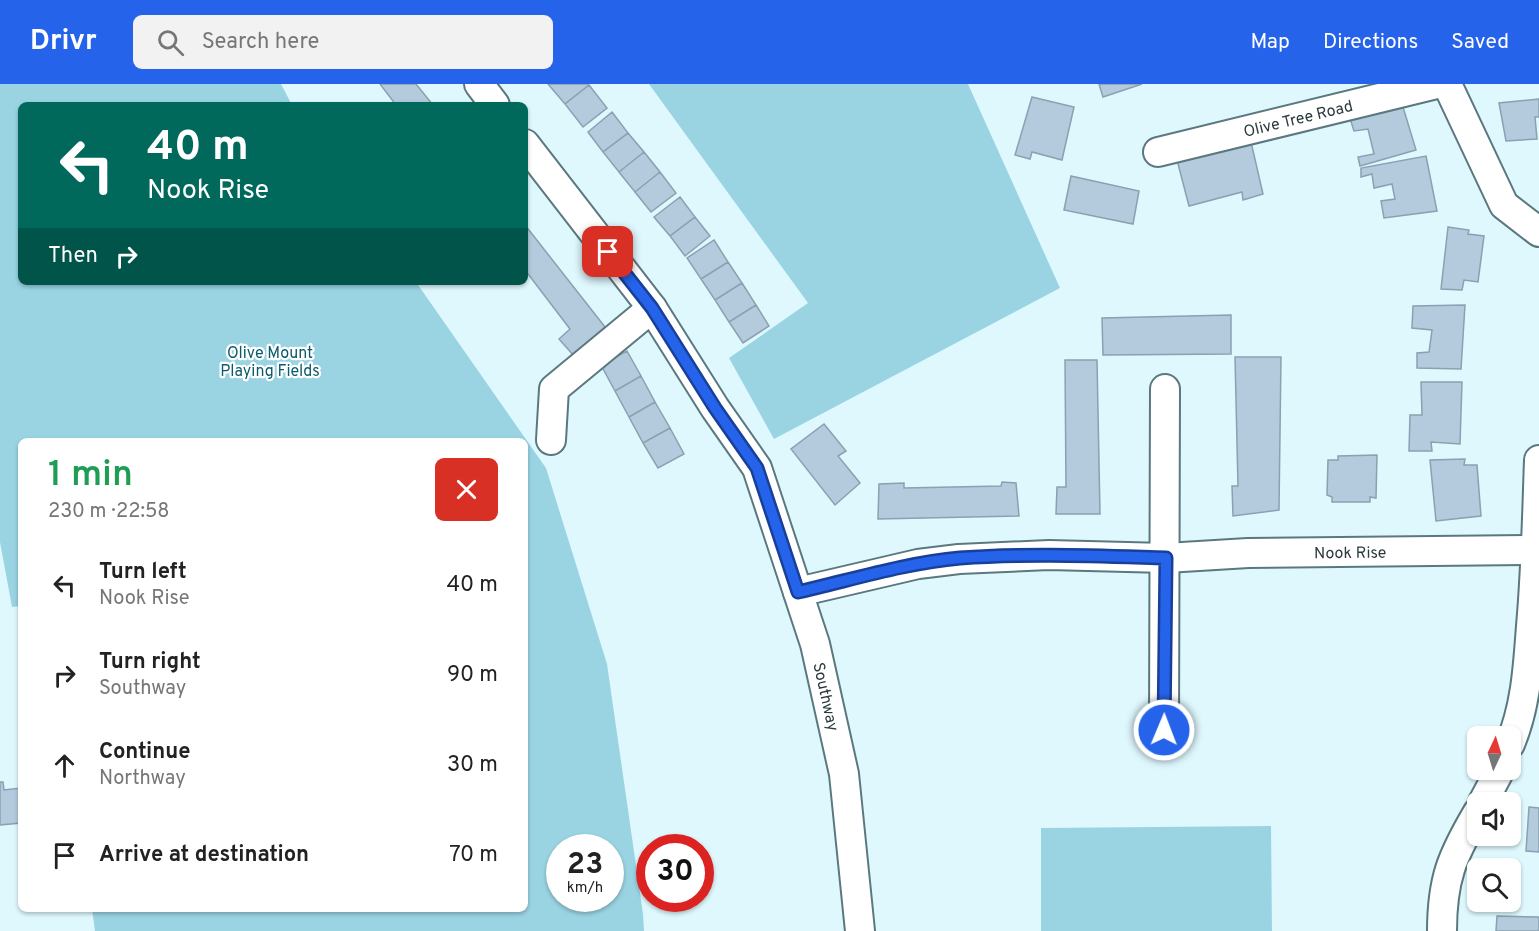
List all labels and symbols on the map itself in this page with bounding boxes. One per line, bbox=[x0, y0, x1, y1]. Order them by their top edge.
street label: Olive Tree Road bbox=[1242, 97, 1355, 143]
pin bbox=[582, 226, 633, 277]
park label: Olive Mount Playing Fields bbox=[220, 344, 320, 382]
street label: Nook Rise bbox=[1314, 544, 1387, 564]
street label: Southway bbox=[807, 661, 842, 733]
position arrow bbox=[1132, 698, 1196, 762]
north arrow bbox=[1467, 726, 1521, 780]
speed limit sign: 30 bbox=[636, 834, 714, 912]

